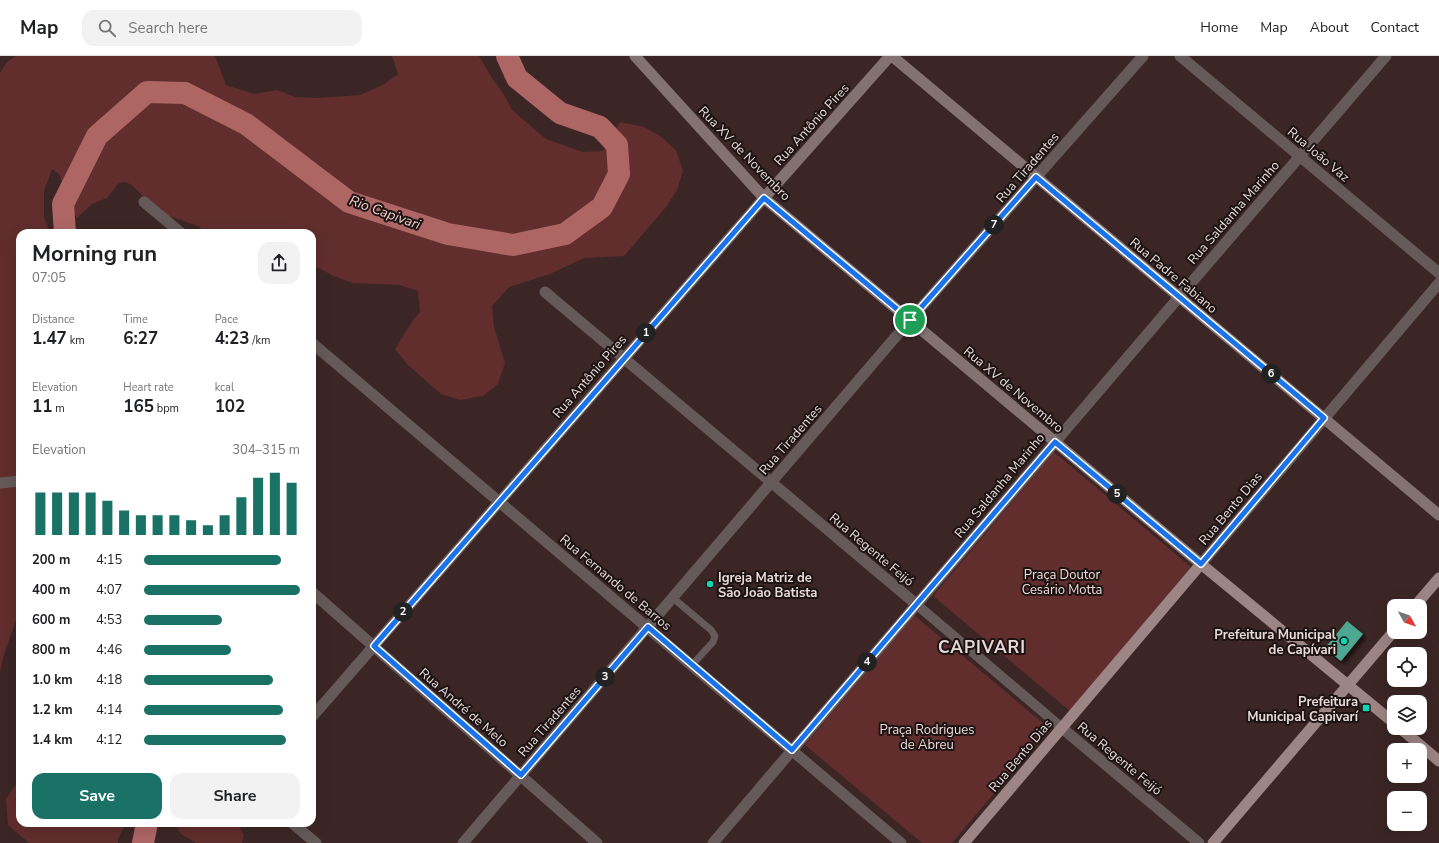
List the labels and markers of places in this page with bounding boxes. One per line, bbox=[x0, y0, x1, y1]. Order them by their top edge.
pin: 7 bbox=[984, 215, 1004, 235]
pin bbox=[893, 303, 927, 337]
pin: 1 bbox=[636, 323, 656, 343]
pin: 6 bbox=[1261, 364, 1281, 384]
pin: 5 bbox=[1107, 484, 1127, 504]
place label: Igreja Matriz de São João Batista bbox=[718, 569, 817, 602]
marker: Igreja Matriz de São João Batista bbox=[705, 579, 715, 589]
pin: 2 bbox=[393, 602, 413, 622]
place label: Prefeitura Municipal de Capívari bbox=[1214, 626, 1337, 659]
marker: Prefeitura Municipal de Capívari bbox=[1339, 636, 1349, 646]
pin: 4 bbox=[857, 652, 877, 672]
pin: 3 bbox=[595, 667, 615, 687]
place label: Prefeitura Municipal Capivarí bbox=[1247, 693, 1360, 726]
marker: Prefeitura Municipal Capivarí bbox=[1361, 703, 1371, 713]

